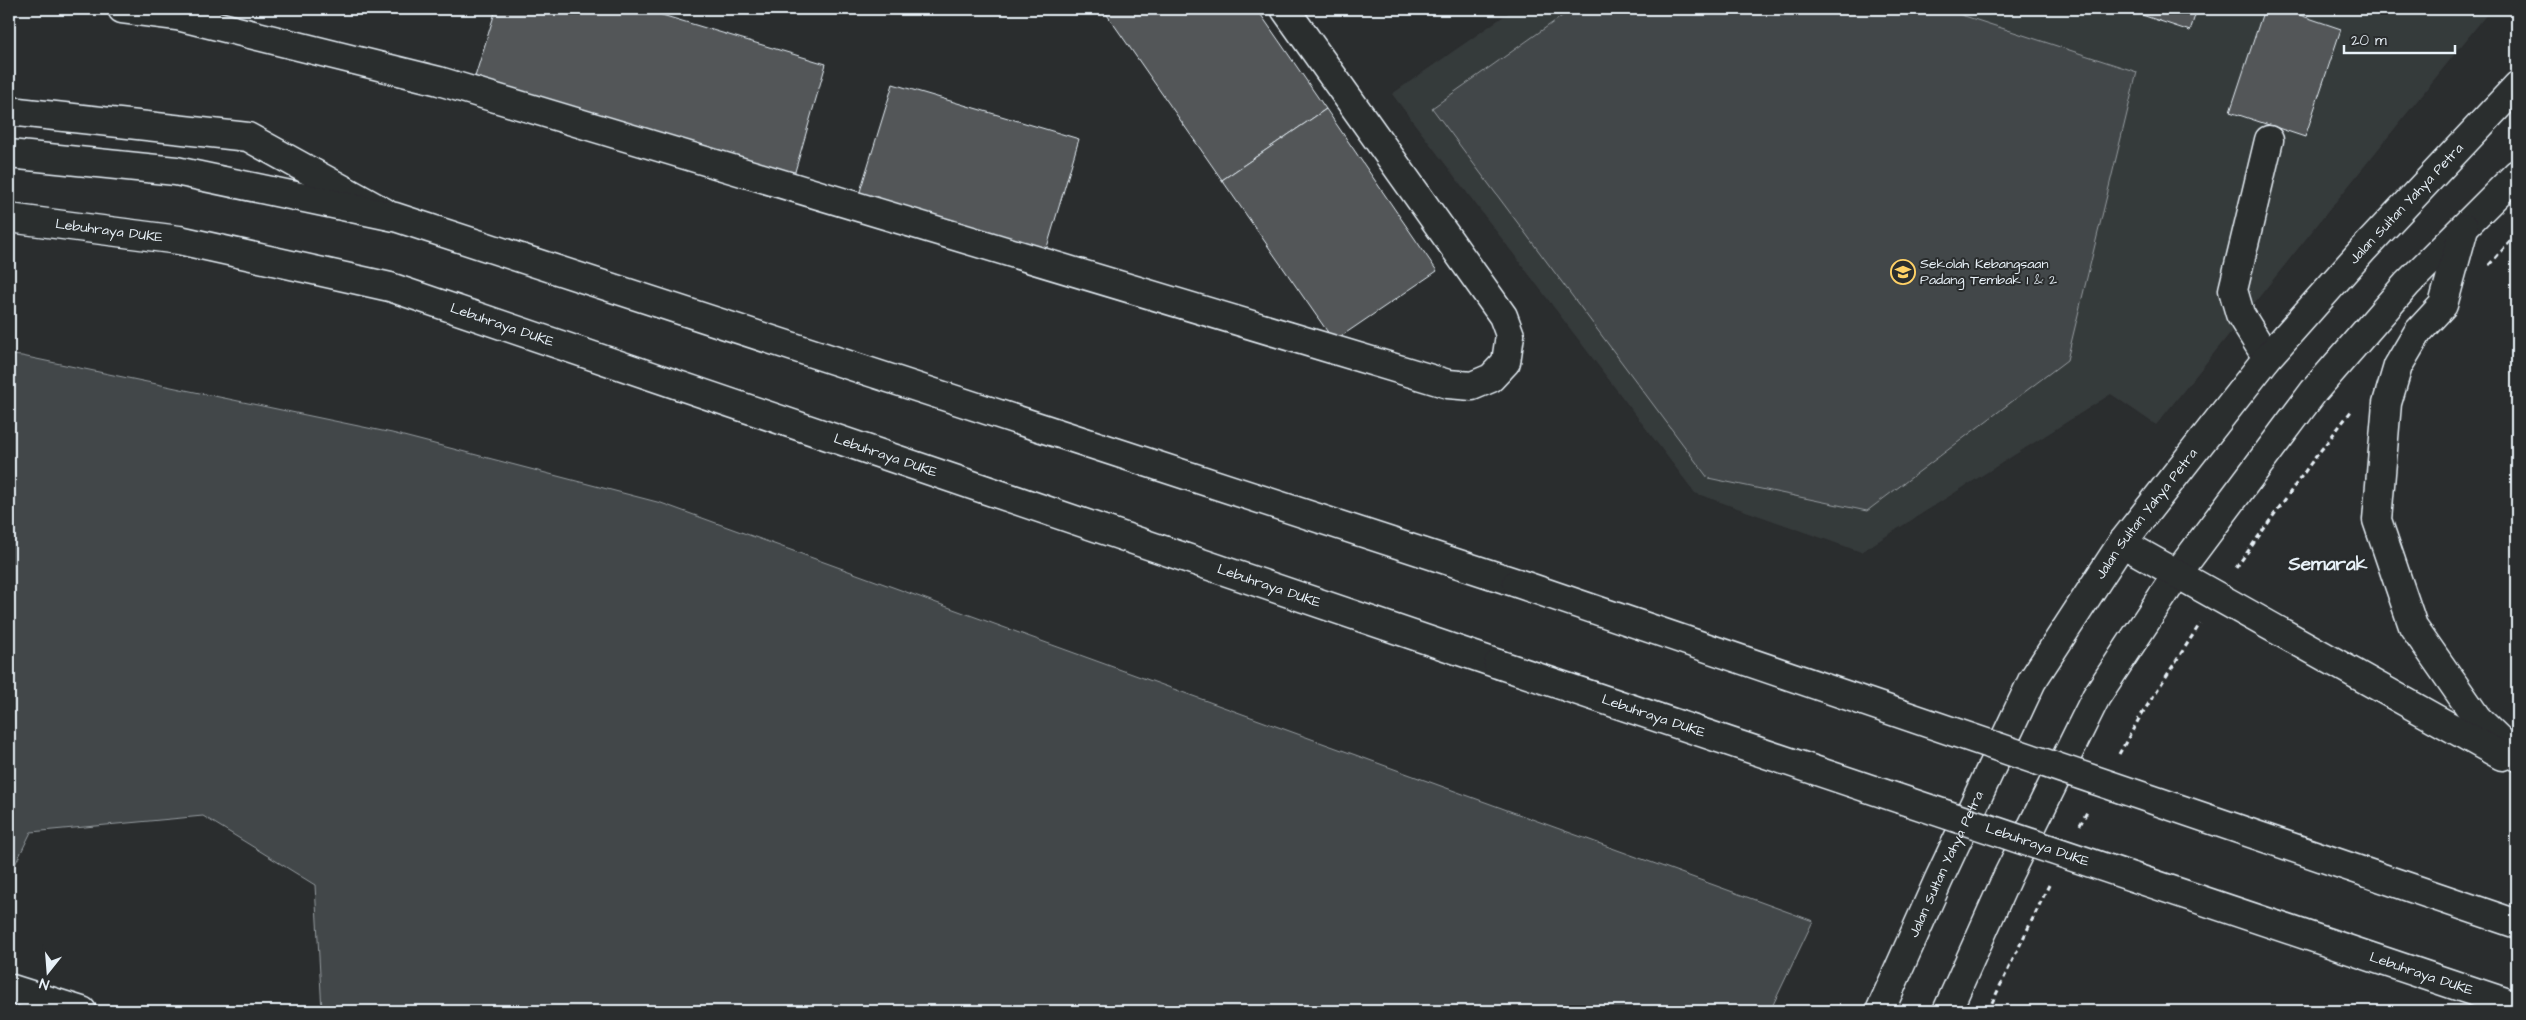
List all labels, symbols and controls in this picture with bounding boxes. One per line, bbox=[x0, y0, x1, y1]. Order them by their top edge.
scale bar bbox=[2344, 22, 2455, 54]
text: 20 m bbox=[2351, 30, 2387, 51]
street label: Jalan Sultan Yahya Petra bbox=[2345, 139, 2468, 269]
street label: Lebuhraya DUKE bbox=[54, 214, 165, 248]
place label: Sekolah Kebangsaan Padang Tembak 1 & 2 bbox=[1920, 254, 2057, 290]
school or university icon: Sekolah Kebangsaan Padang Tembak 1 & 2 bbox=[1890, 259, 1916, 285]
street label: Lebuhraya DUKE bbox=[448, 298, 557, 352]
street label: Lebuhraya DUKE bbox=[831, 429, 941, 483]
street label: Jalan Sultan Yahya Petra bbox=[2091, 444, 2202, 583]
district label: Semarak bbox=[2288, 551, 2368, 578]
street label: Lebuhraya DUKE bbox=[1214, 559, 1324, 613]
street label: Lebuhraya DUKE bbox=[1599, 689, 1709, 743]
street label: Jalan Sultan Yahya Petra bbox=[1904, 788, 1989, 941]
street label: Lebuhraya DUKE bbox=[1983, 818, 2093, 872]
street label: Lebuhraya DUKE bbox=[2367, 947, 2477, 1001]
north arrow bbox=[22, 948, 72, 998]
text: N bbox=[37, 973, 52, 994]

